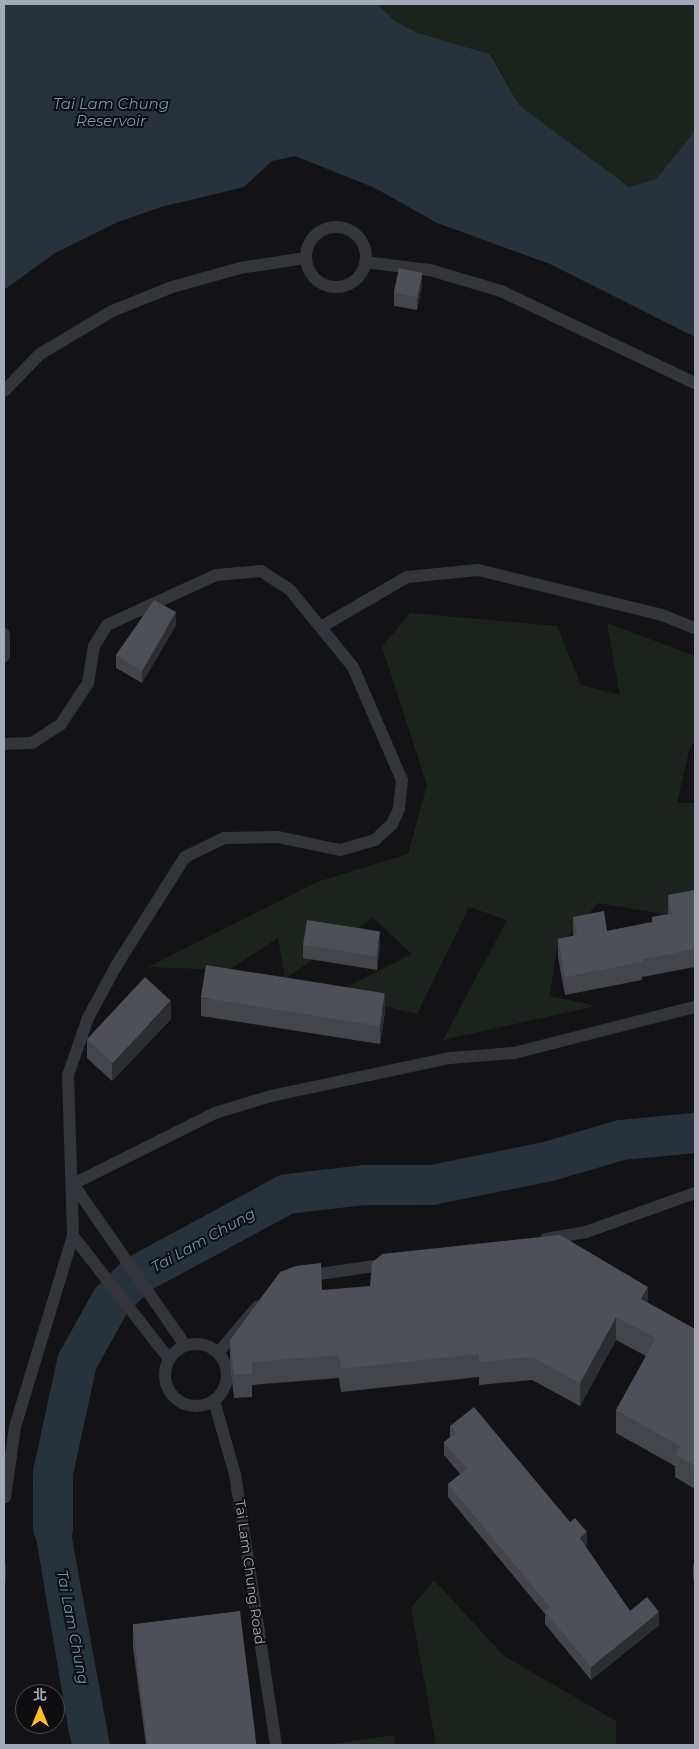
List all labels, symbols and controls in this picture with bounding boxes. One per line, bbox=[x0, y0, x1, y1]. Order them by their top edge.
water label: Tai Lam Chung Reservoir bbox=[53, 94, 169, 129]
water label: Tai Lam Chung bbox=[148, 1204, 258, 1276]
street label: Tai Lam Chung Road bbox=[231, 1498, 269, 1646]
water label: Tai Lam Chung bbox=[53, 1568, 93, 1686]
north arrow bbox=[15, 1684, 65, 1734]
text: 北 bbox=[33, 1686, 47, 1704]

